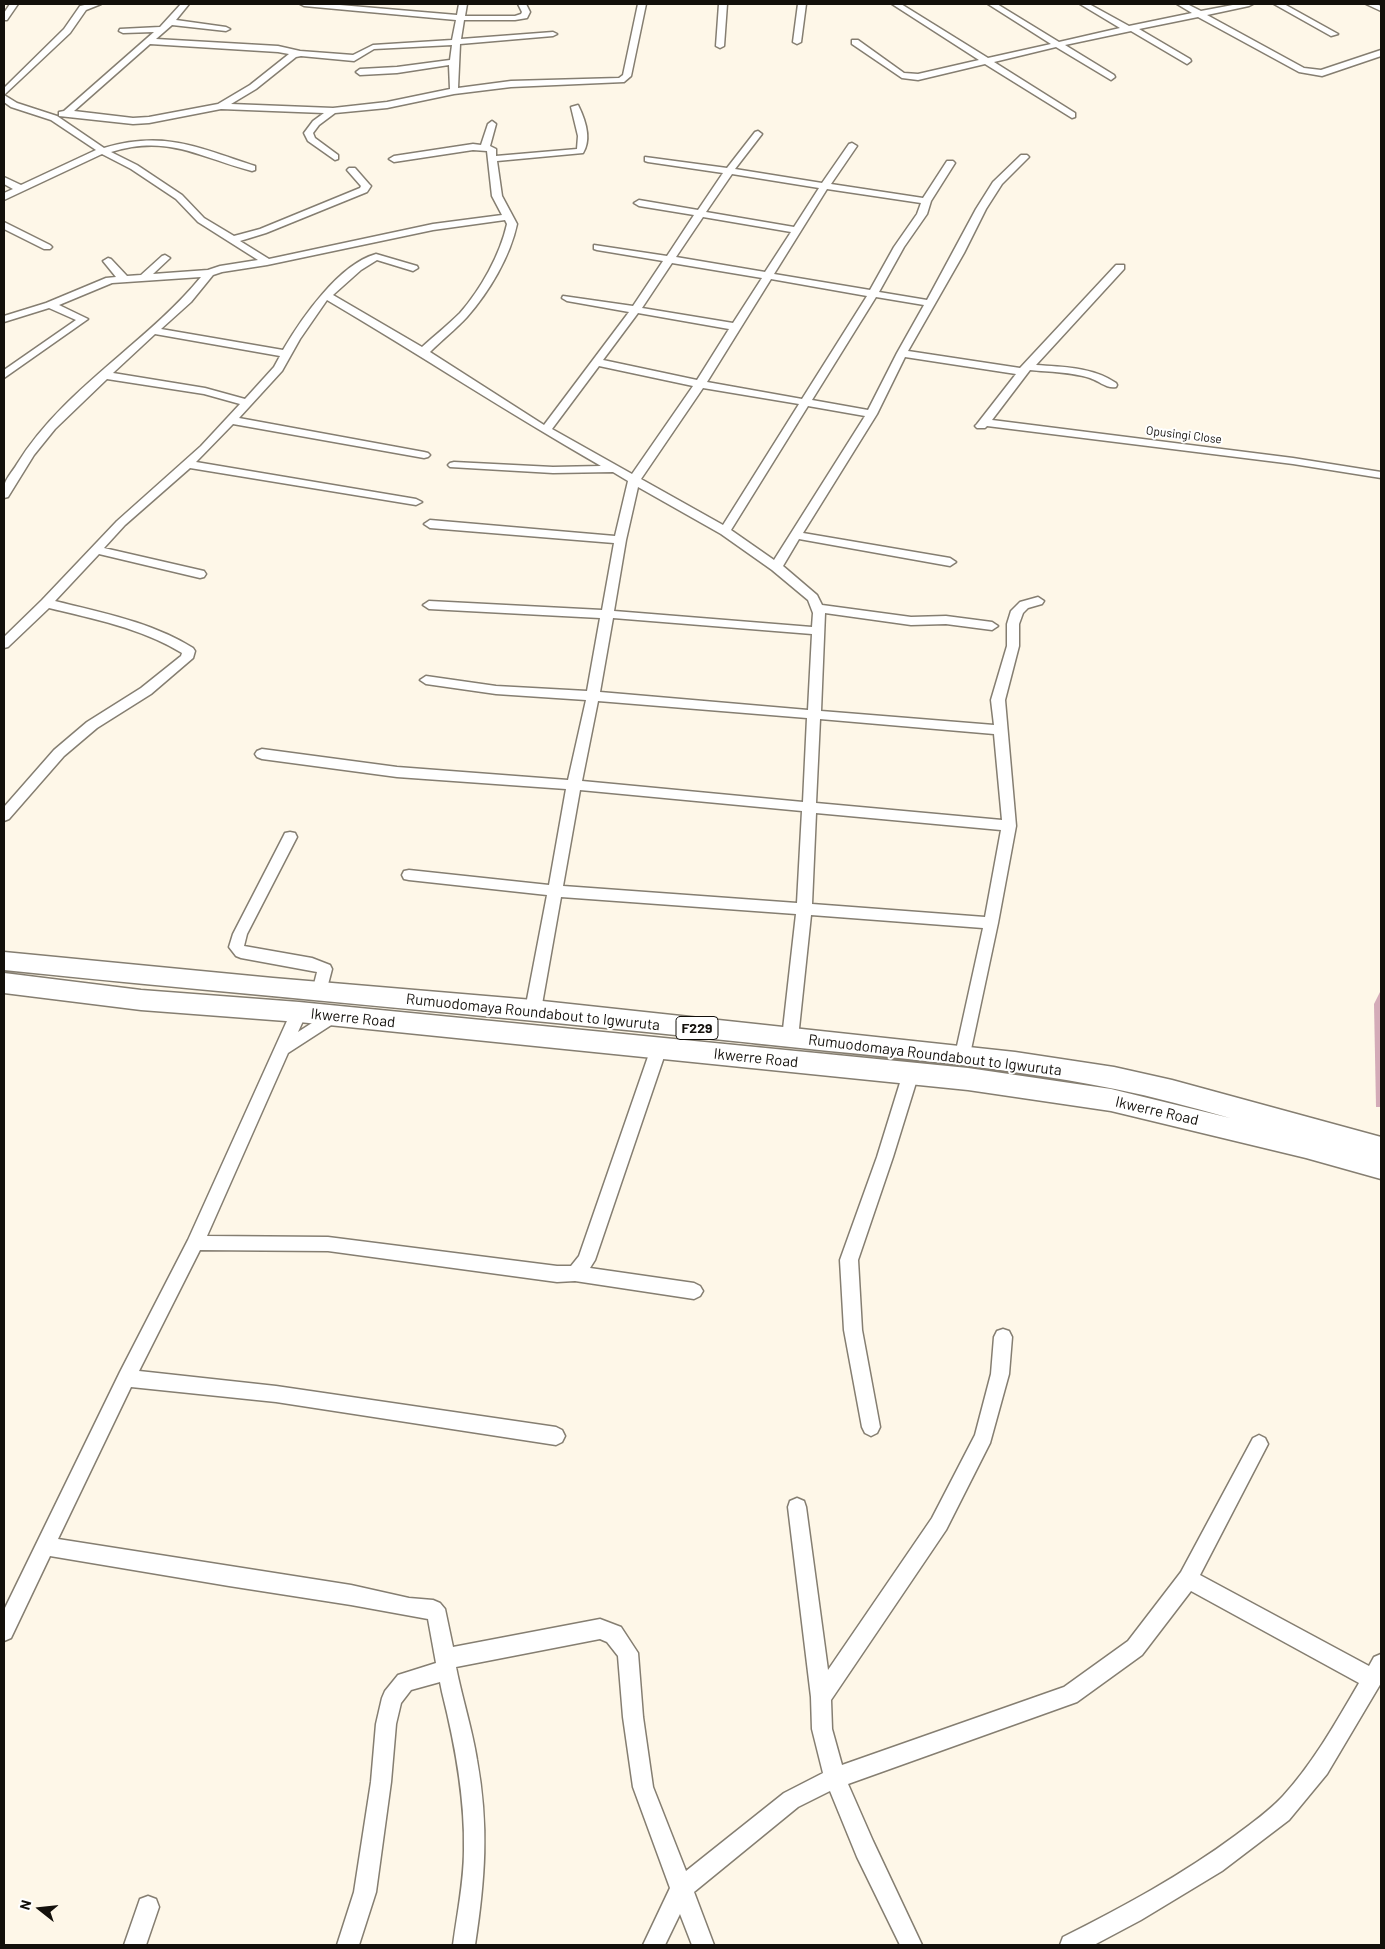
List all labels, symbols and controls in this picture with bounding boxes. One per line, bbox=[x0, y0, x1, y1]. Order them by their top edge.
street label: Opusingi Close bbox=[1145, 423, 1223, 447]
street label: Rumuodomaya Roundabout to Igwuruta bbox=[405, 990, 661, 1034]
street label: Ikwerre Road bbox=[310, 1005, 396, 1031]
road number: F229 bbox=[676, 1016, 718, 1040]
street label: Rumuodomaya Roundabout to Igwuruta bbox=[807, 1031, 1063, 1079]
street label: Ikwerre Road bbox=[713, 1045, 799, 1071]
street label: Ikwerre Road bbox=[1114, 1093, 1200, 1129]
north arrow bbox=[15, 1884, 65, 1934]
text: N bbox=[16, 1898, 35, 1912]

